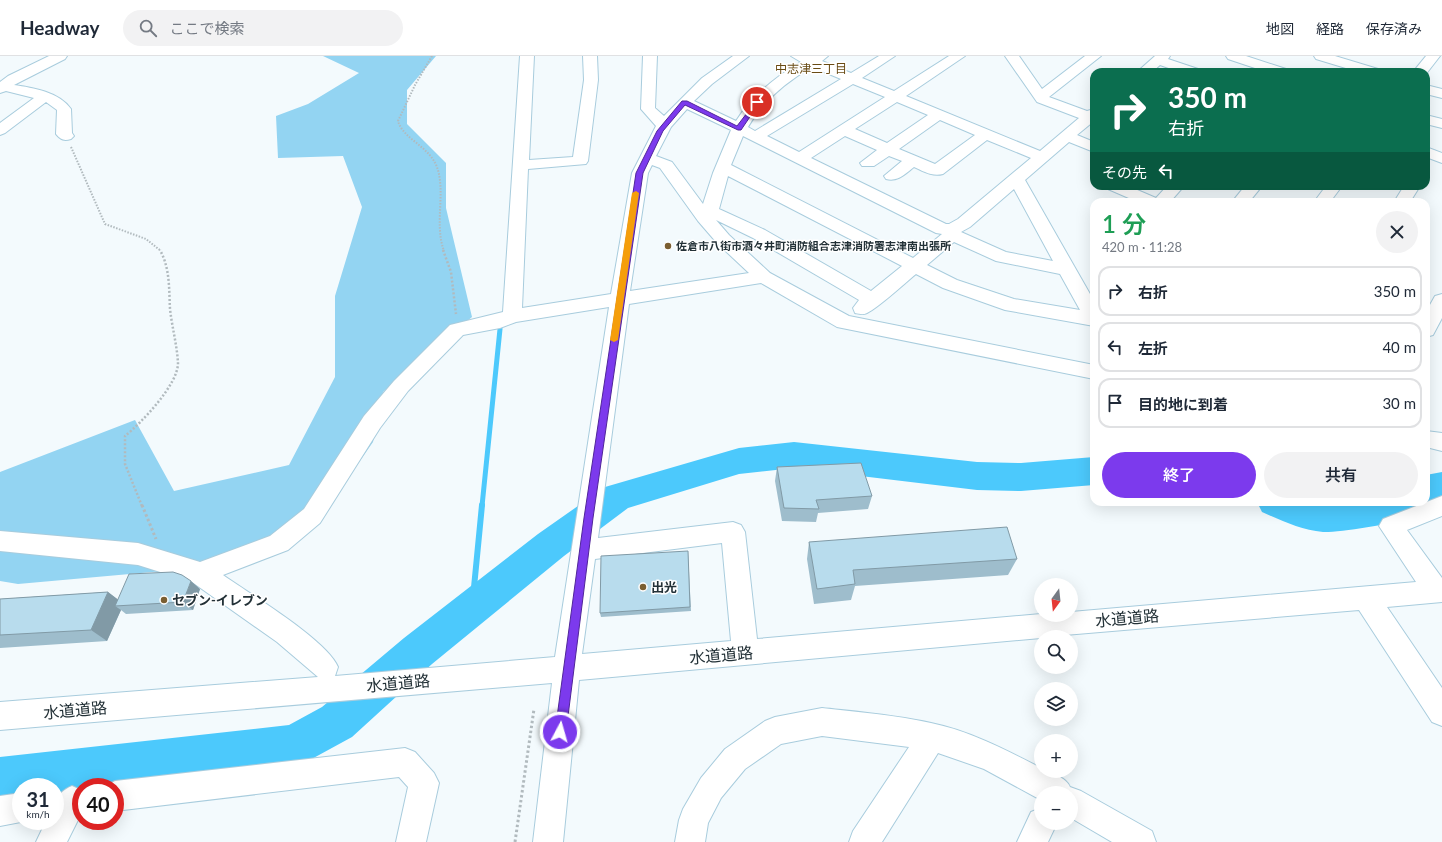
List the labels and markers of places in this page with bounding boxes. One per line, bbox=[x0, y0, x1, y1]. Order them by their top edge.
pin bbox=[740, 85, 774, 119]
place label: 佐倉市八街市酒々井町消防組合志津消防署志津南出張所 bbox=[676, 239, 951, 252]
marker: 佐倉市八街市酒々井町消防組合志津消防署志津南出張所 bbox=[663, 241, 673, 251]
place label: 出光 bbox=[651, 579, 677, 595]
marker: 出光 bbox=[638, 582, 648, 592]
place label: セブン-イレブン bbox=[172, 592, 268, 608]
marker: セブン-イレブン bbox=[159, 595, 169, 605]

